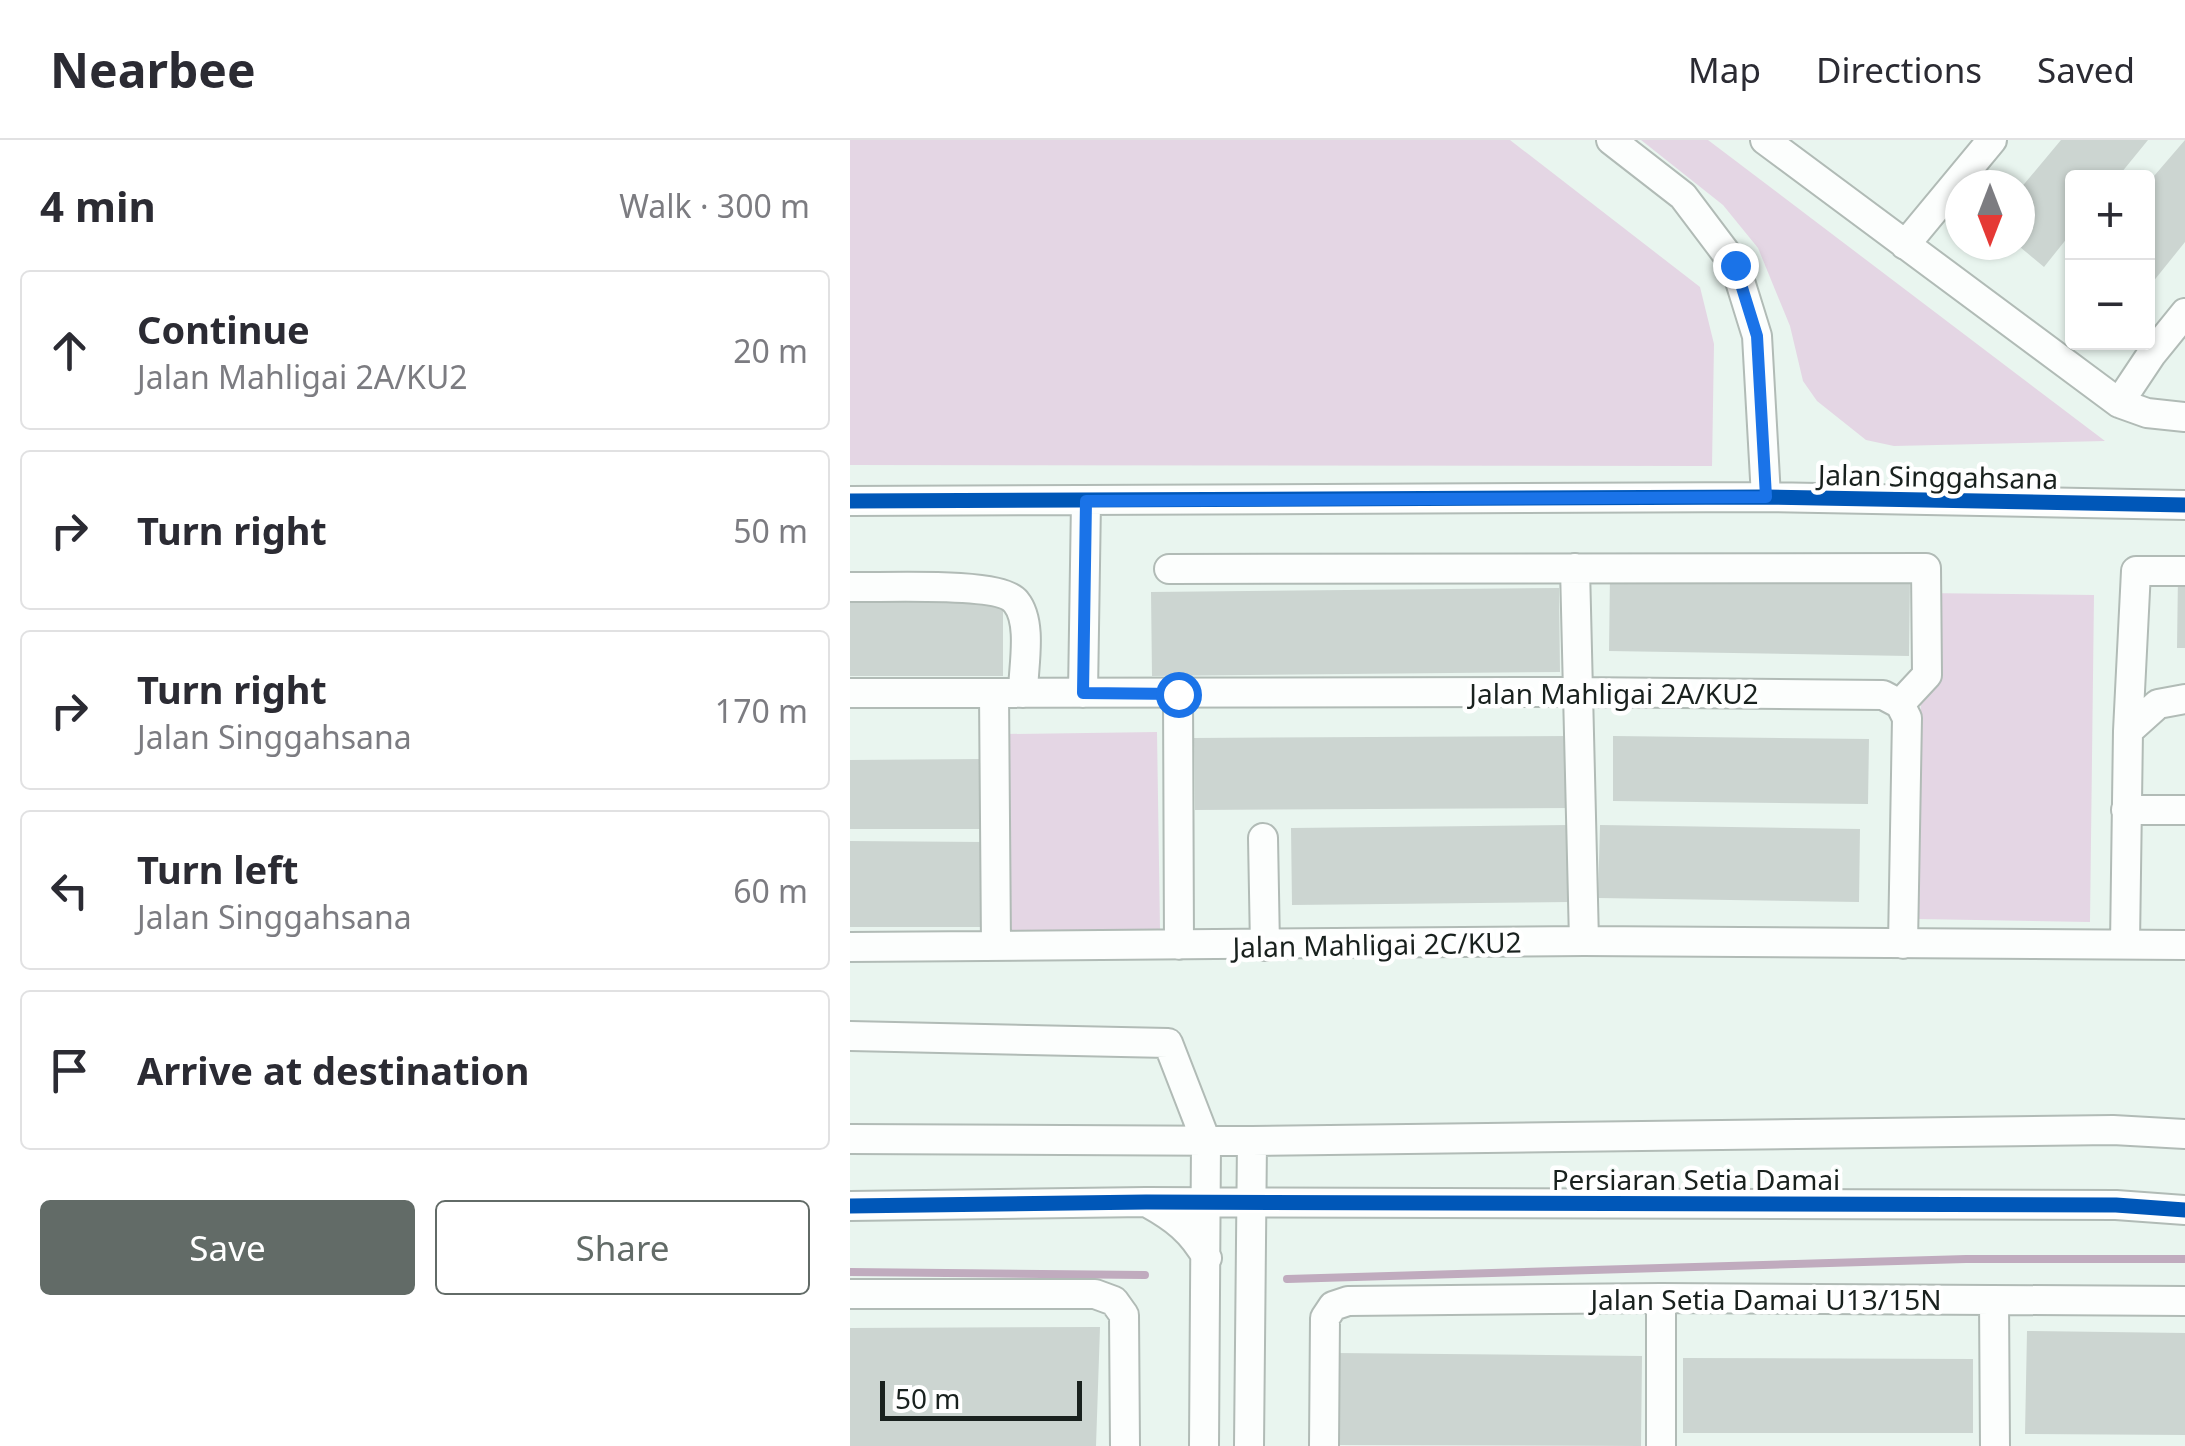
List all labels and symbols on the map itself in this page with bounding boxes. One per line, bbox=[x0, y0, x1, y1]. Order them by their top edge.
north arrow bbox=[1945, 170, 2035, 260]
route end bbox=[1713, 243, 1759, 289]
street label: Jalan Singgahsana bbox=[1815, 455, 2058, 497]
route start bbox=[1156, 672, 1202, 718]
street label: Jalan Mahligai 2A/KU2 bbox=[1466, 674, 1759, 712]
street label: Jalan Mahligai 2C/KU2 bbox=[1229, 922, 1522, 966]
street label: Persiaran Setia Damai bbox=[1552, 1160, 1840, 1198]
street label: Jalan Setia Damai U13/15N bbox=[1587, 1280, 1942, 1318]
scale bar bbox=[880, 1376, 1082, 1420]

